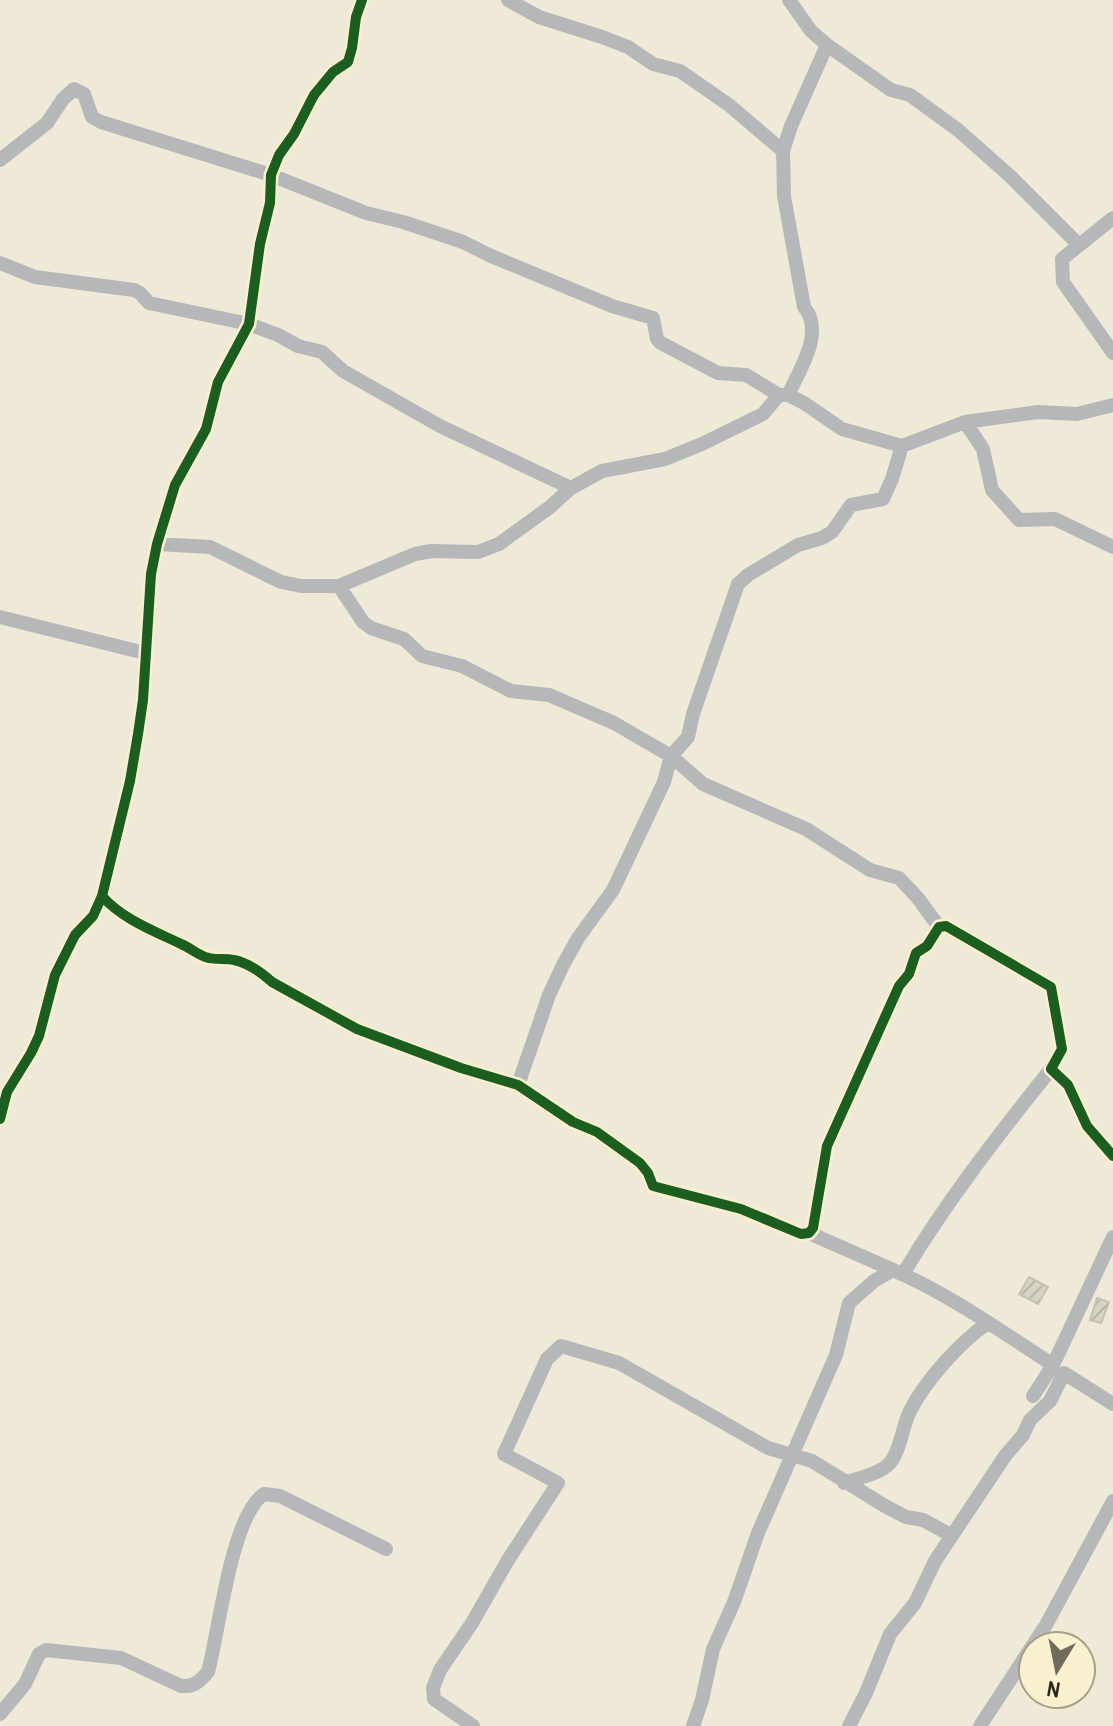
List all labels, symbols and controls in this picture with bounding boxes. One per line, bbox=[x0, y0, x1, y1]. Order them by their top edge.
north arrow bbox=[1017, 1630, 1097, 1710]
text: N bbox=[1045, 1674, 1063, 1706]

